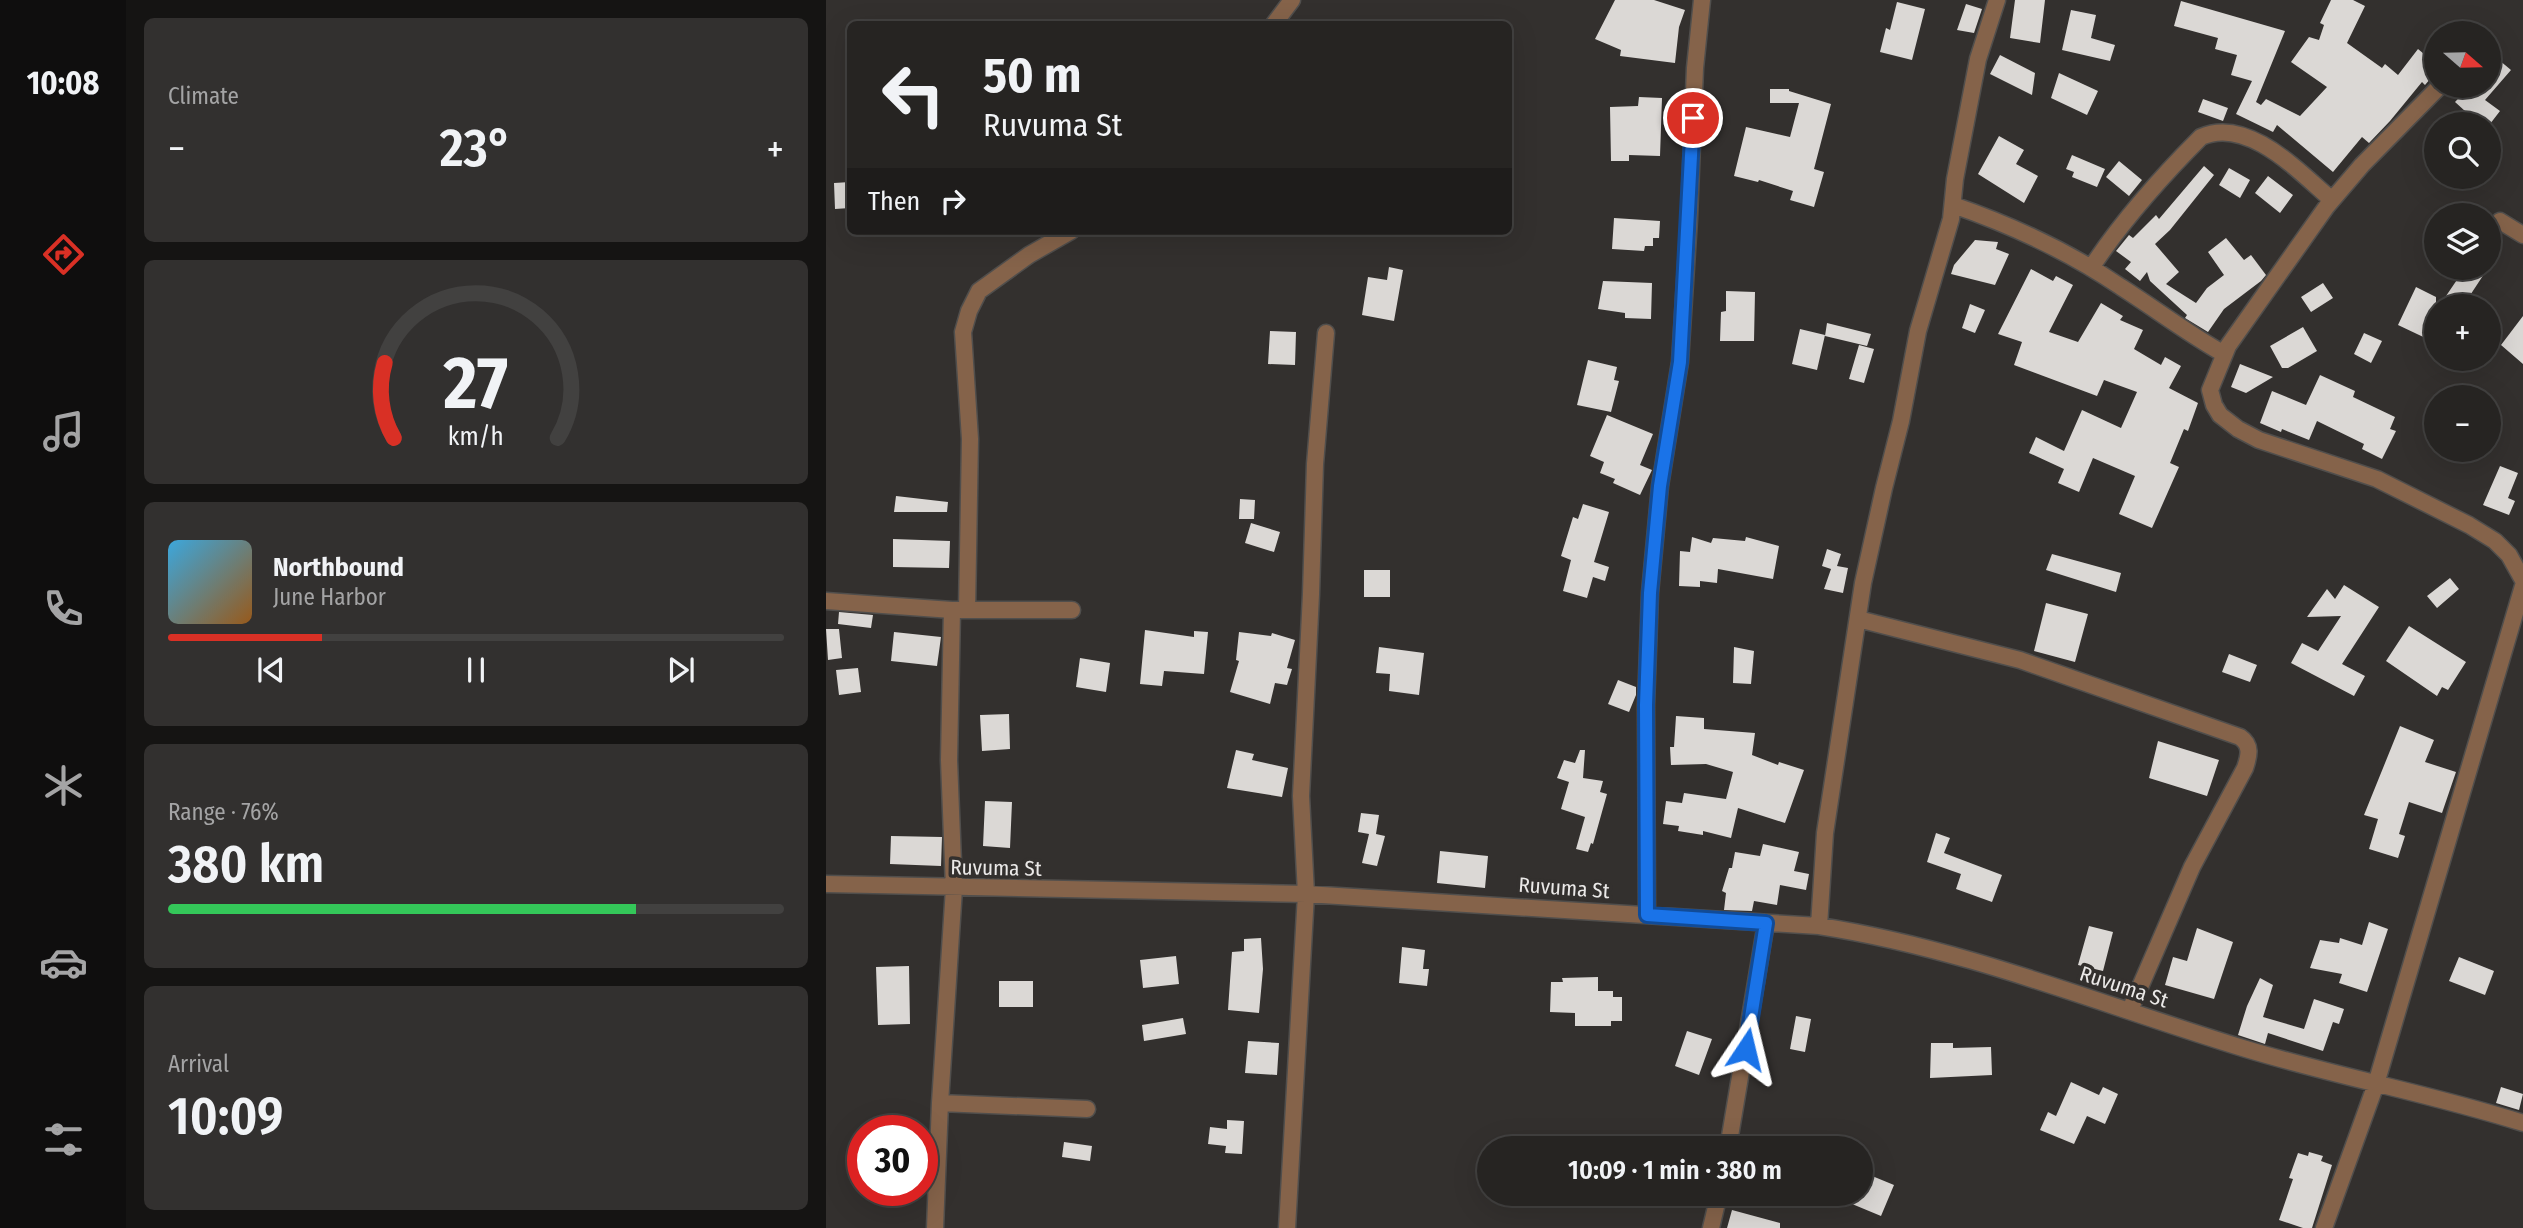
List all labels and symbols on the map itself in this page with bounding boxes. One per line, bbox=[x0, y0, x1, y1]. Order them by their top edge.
north arrow bbox=[2424, 21, 2501, 98]
pin bbox=[1663, 88, 1723, 148]
street label: Ruvuma St bbox=[950, 854, 1042, 882]
street label: Ruvuma St bbox=[1517, 872, 1611, 904]
street label: Ruvuma St bbox=[2077, 961, 2172, 1014]
position arrow bbox=[1709, 1012, 1783, 1086]
speed limit sign: 30 bbox=[847, 1115, 938, 1206]

